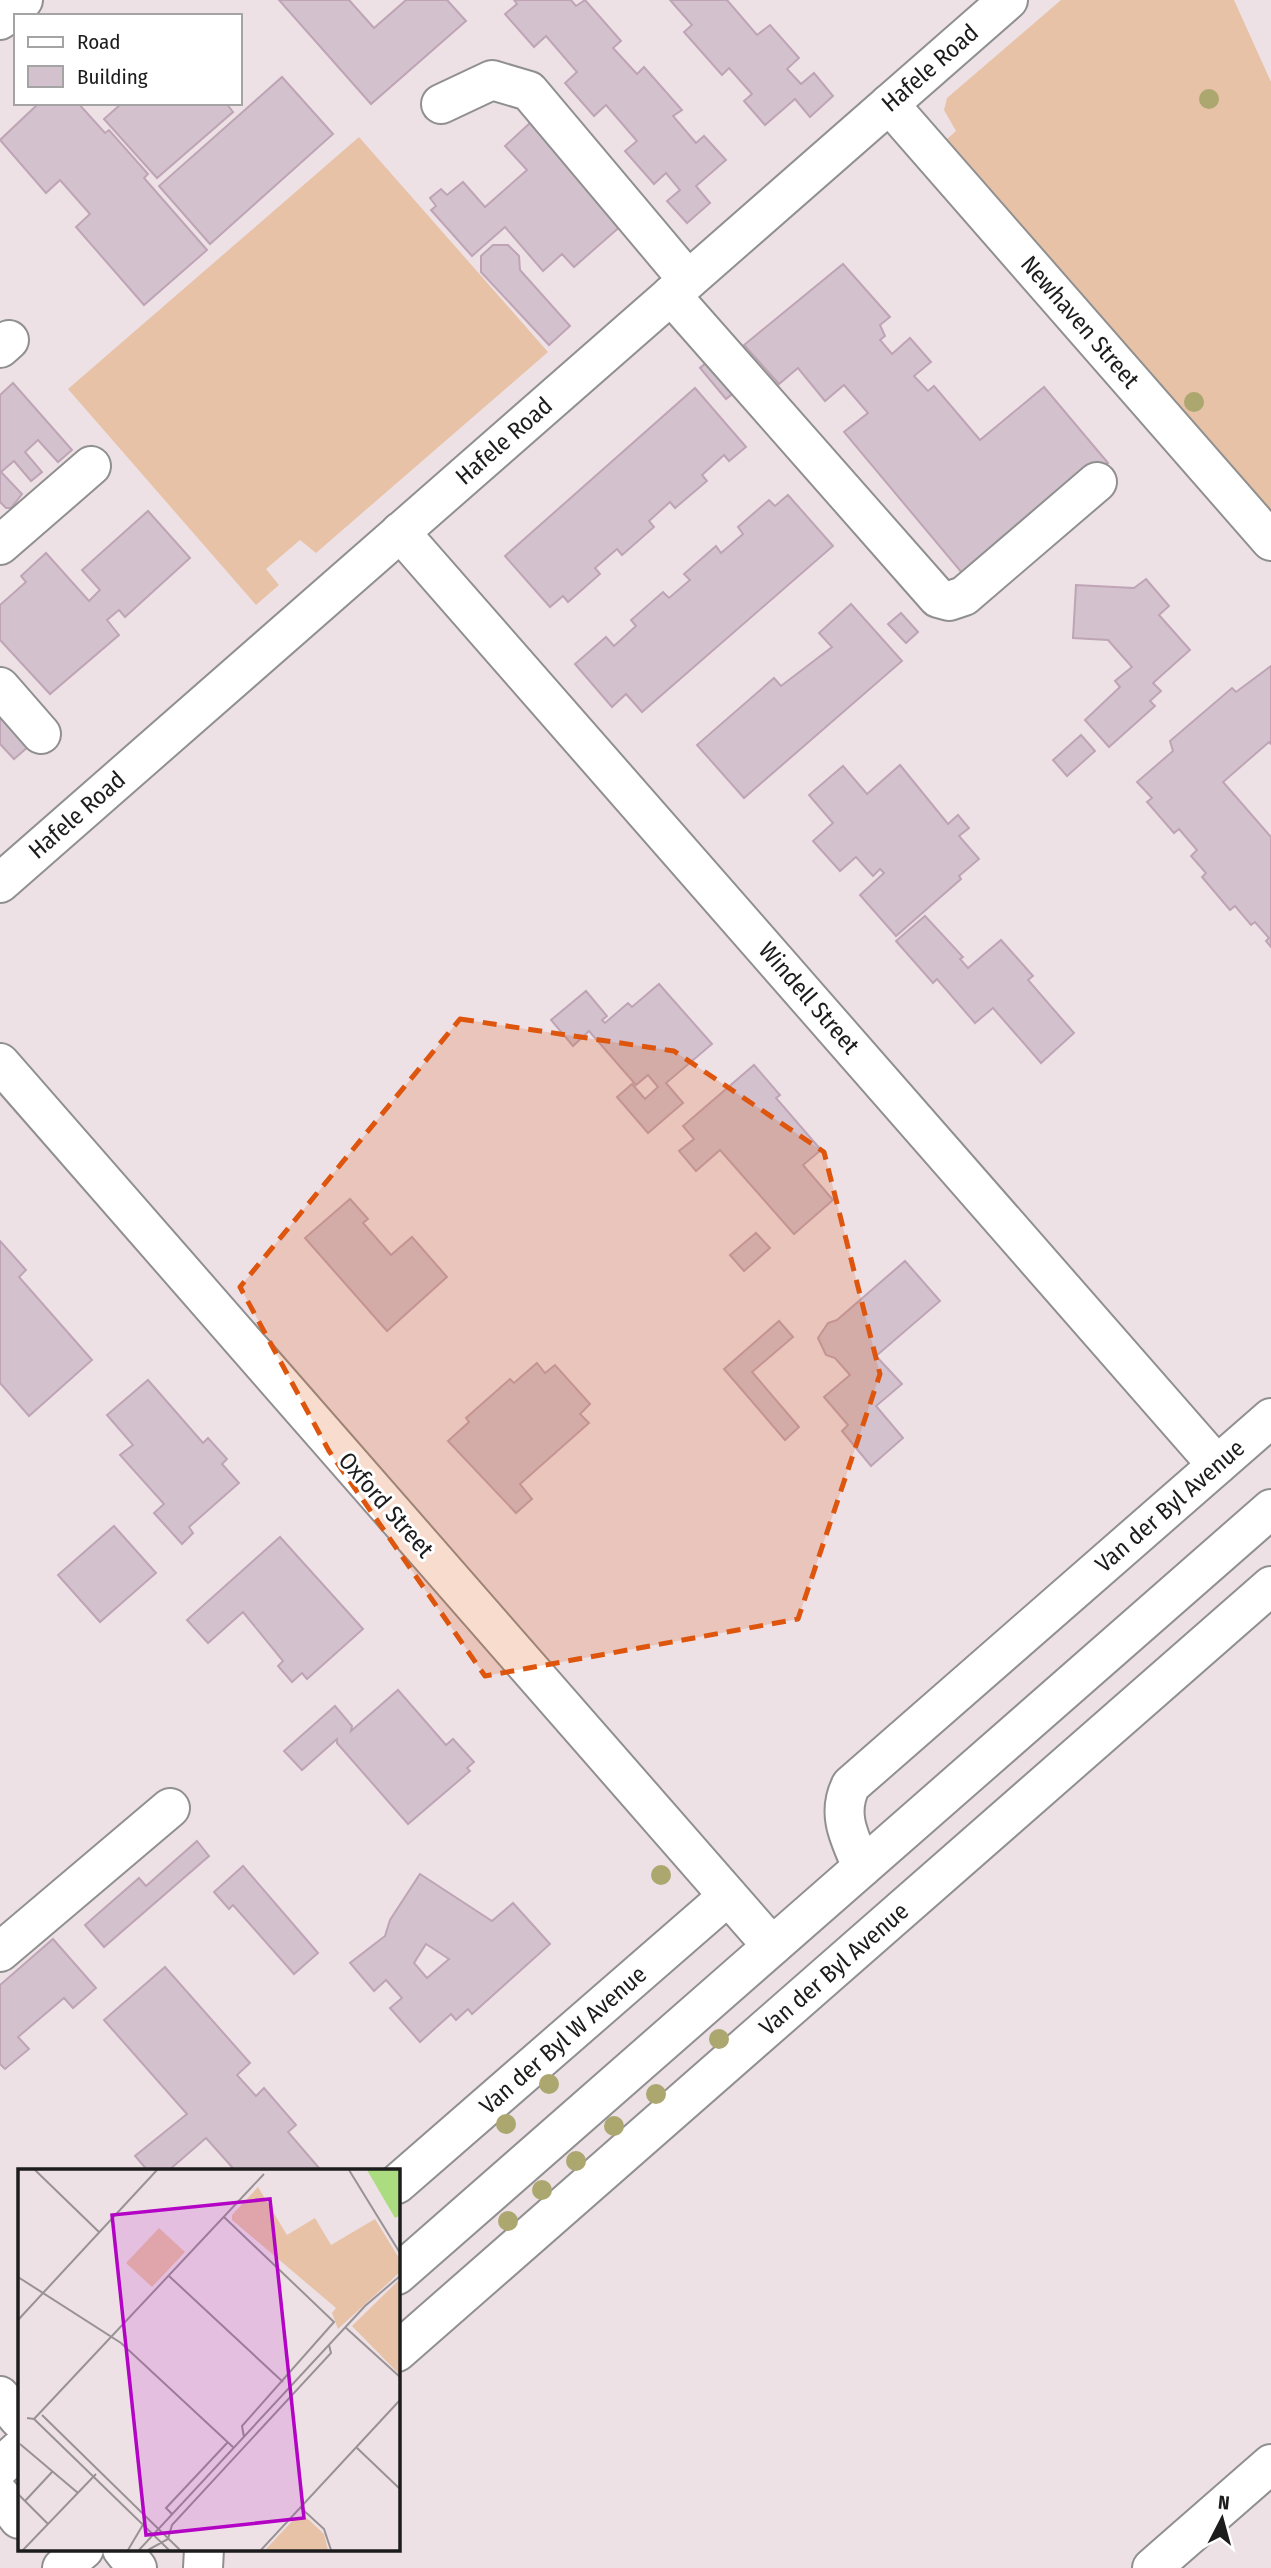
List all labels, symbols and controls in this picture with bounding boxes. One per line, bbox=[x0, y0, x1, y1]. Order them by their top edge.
legend bbox=[14, 14, 242, 105]
street label: Hafele Road bbox=[876, 18, 984, 118]
text: Road bbox=[77, 29, 121, 55]
text: Building bbox=[77, 64, 148, 90]
street label: Newhaven Street bbox=[1015, 250, 1145, 394]
street label: Hafele Road bbox=[450, 391, 558, 491]
street label: Hafele Road bbox=[23, 765, 131, 865]
street label: Windell Street bbox=[753, 936, 865, 1060]
street label: Van der Byl Avenue bbox=[1090, 1434, 1250, 1578]
street label: Oxford Street bbox=[333, 1447, 439, 1563]
street label: Van der Byl Avenue bbox=[754, 1897, 914, 2041]
street label: Van der Byl W Avenue bbox=[474, 1960, 652, 2120]
inset map bbox=[18, 2169, 399, 2550]
north arrow bbox=[1187, 2484, 1257, 2554]
text: N bbox=[1217, 2491, 1231, 2515]

